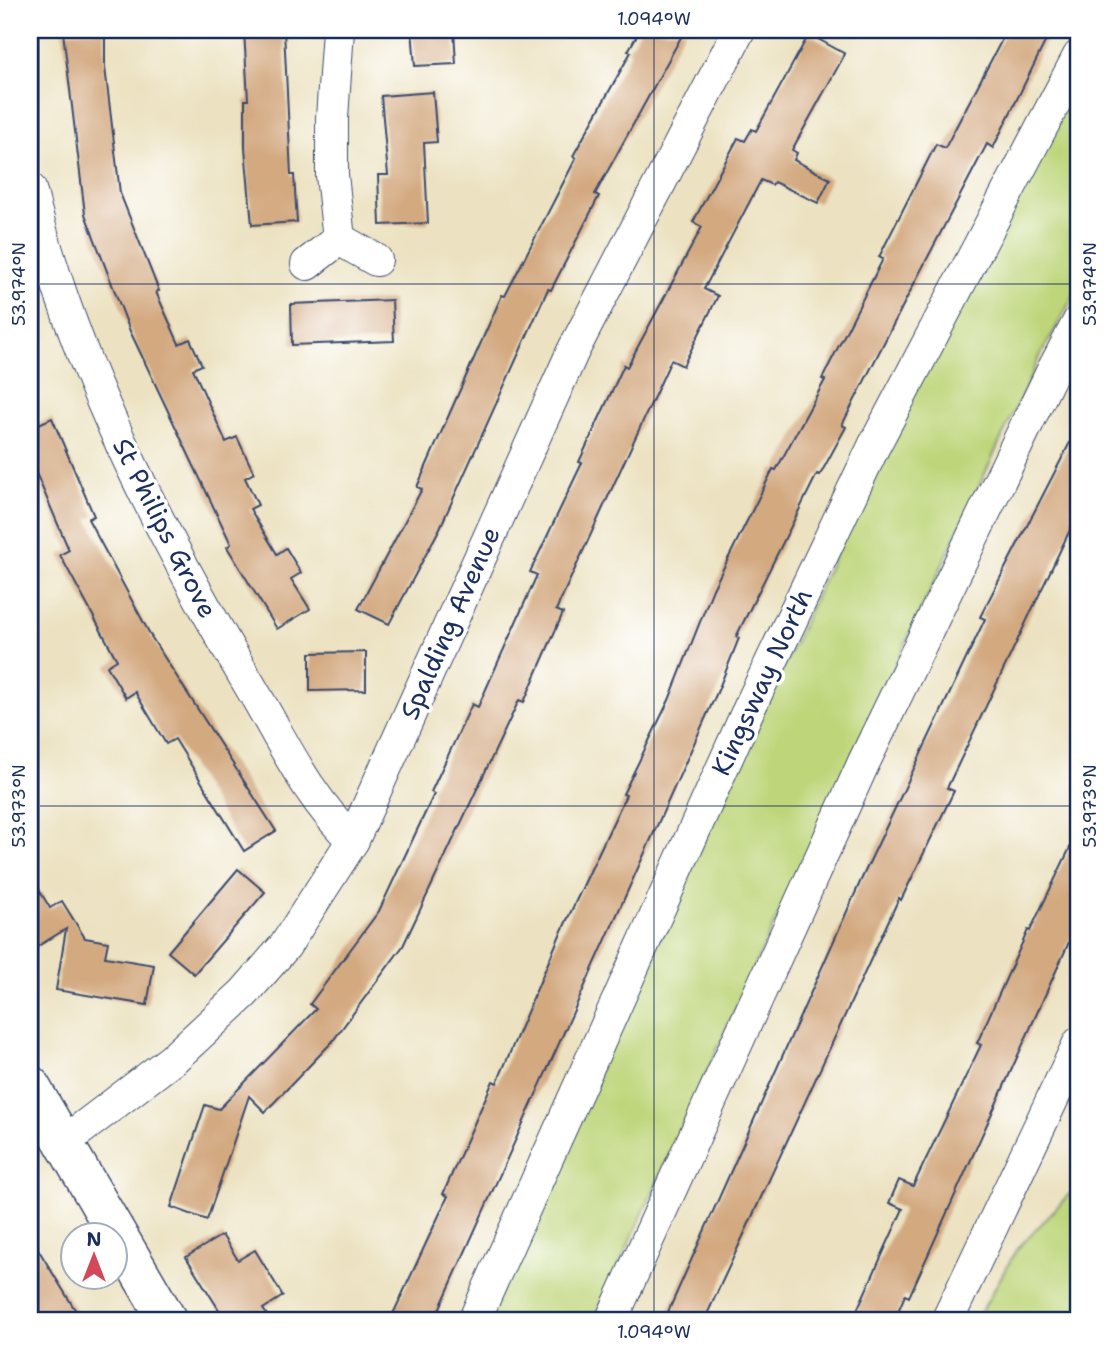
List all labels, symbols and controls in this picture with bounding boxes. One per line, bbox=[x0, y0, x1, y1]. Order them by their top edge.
text: 1.094°W bbox=[617, 7, 691, 31]
text: 53.974°N bbox=[7, 242, 31, 326]
text: 53.974°N bbox=[1078, 242, 1102, 326]
street label: St Philips Grove bbox=[105, 432, 226, 624]
street label: Spalding Avenue bbox=[391, 521, 508, 725]
street label: Kingsway North bbox=[703, 583, 820, 781]
text: 53.973°N bbox=[7, 764, 31, 848]
text: 53.973°N bbox=[1078, 764, 1102, 848]
north arrow bbox=[60, 1222, 130, 1292]
text: N bbox=[86, 1227, 102, 1252]
text: 1.094°W bbox=[617, 1320, 691, 1344]

